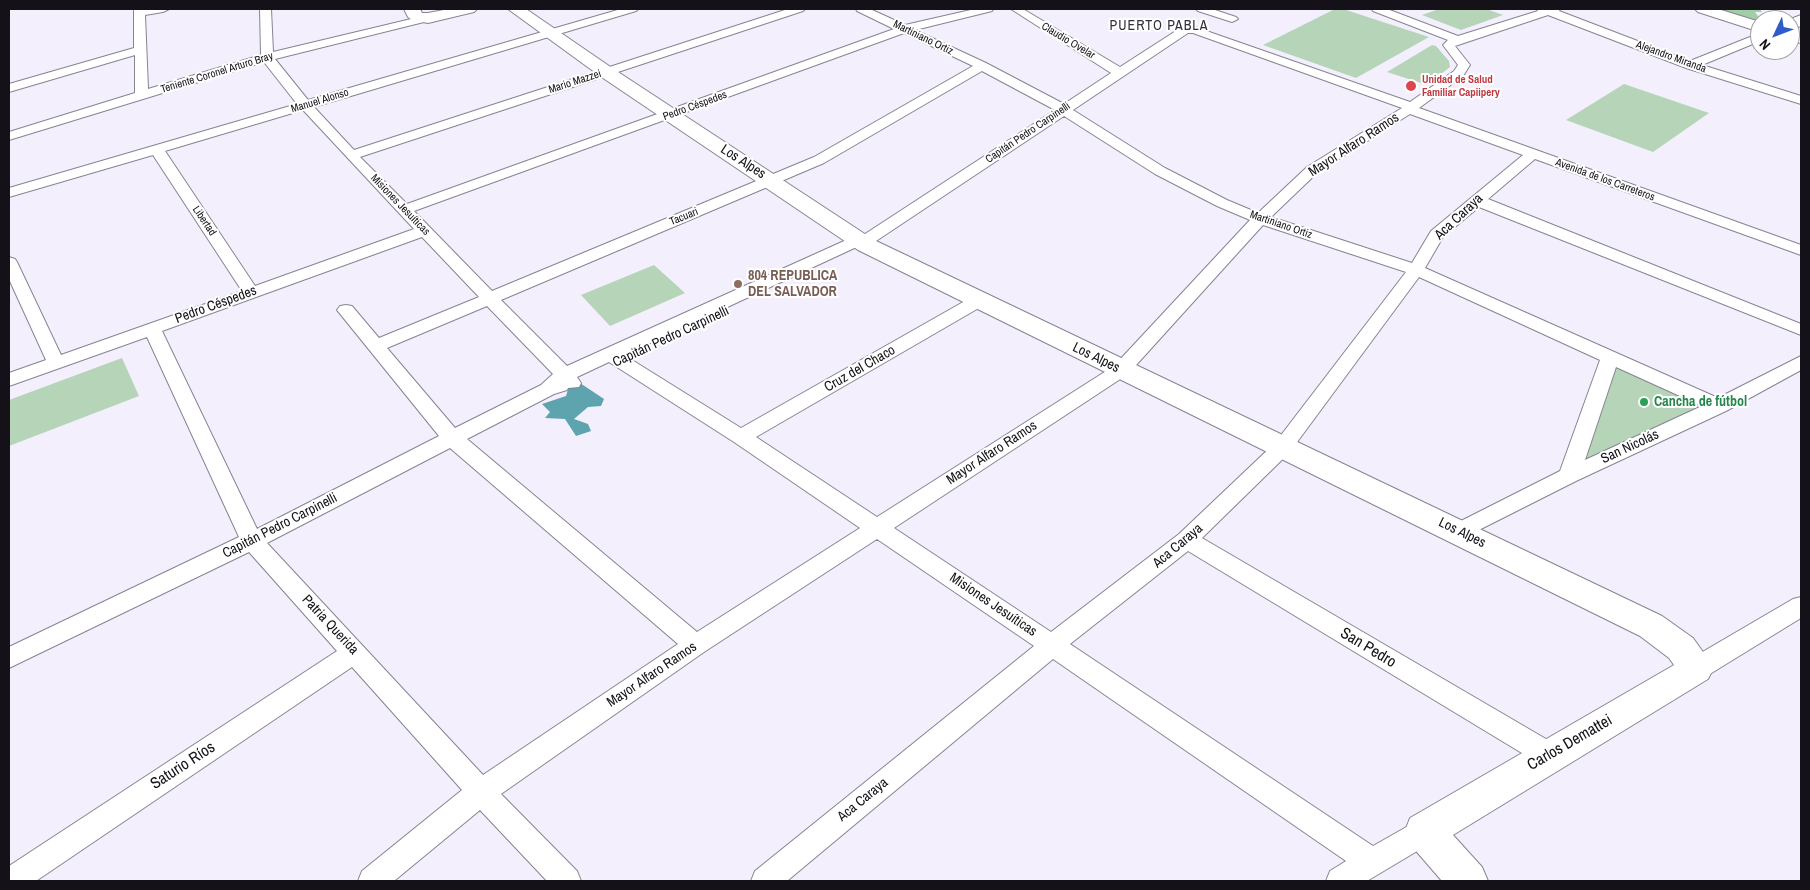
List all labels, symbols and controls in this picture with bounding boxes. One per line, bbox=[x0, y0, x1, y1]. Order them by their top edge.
north arrow bbox=[1750, 10, 1800, 60]
street label: Martiniano Ortiz bbox=[891, 18, 955, 58]
district label: PUERTO PABLA bbox=[1108, 18, 1210, 34]
street label: Claudio Ovelar bbox=[1039, 20, 1097, 62]
text: N bbox=[1755, 35, 1774, 54]
street label: Alejandro Miranda bbox=[1634, 38, 1708, 76]
street label: Teniente Coronel Arturo Bray bbox=[159, 50, 275, 96]
street label: Mario Mazzei bbox=[547, 67, 603, 97]
place label: Unidad de Salud Familiar Capiipery bbox=[1422, 73, 1500, 99]
marker: Unidad de Salud Familiar Capiipery bbox=[1404, 79, 1418, 93]
street label: Manuel Alonso bbox=[290, 86, 350, 116]
street label: Pedro Céspedes bbox=[661, 88, 729, 124]
street label: Capitán Pedro Carpinelli bbox=[983, 100, 1073, 166]
street label: Mayor Alfaro Ramos bbox=[1306, 109, 1402, 181]
street label: Los Alpes bbox=[717, 141, 769, 183]
street label: Avenida de los Carreteros bbox=[1554, 156, 1656, 204]
street label: Misiones Jesuíticas bbox=[368, 172, 432, 238]
street label: Aca Caraya bbox=[1431, 190, 1487, 244]
street label: Libertad bbox=[189, 204, 219, 238]
street label: Tacuari bbox=[668, 205, 700, 229]
street label: Martiniano Ortiz bbox=[1248, 208, 1314, 242]
place label: 804 REPUBLICA DEL SALVADOR bbox=[748, 268, 837, 300]
marker: 804 REPUBLICA DEL SALVADOR bbox=[732, 278, 744, 290]
street label: Pedro Céspedes bbox=[173, 282, 259, 328]
street label: Capitán Pedro Carpinelli bbox=[610, 303, 732, 371]
street label: Los Alpes bbox=[1070, 339, 1122, 377]
street label: Cruz del Chaco bbox=[822, 342, 898, 396]
place label: Cancha de fútbol bbox=[1654, 394, 1747, 410]
marker: Cancha de fútbol bbox=[1638, 396, 1650, 408]
street label: Mayor Alfaro Ramos bbox=[944, 417, 1040, 489]
street label: San Nicolás bbox=[1598, 426, 1662, 468]
street label: Capitán Pedro Carpinelli bbox=[220, 490, 340, 562]
street label: Los Alpes bbox=[1436, 514, 1488, 552]
street label: Aca Caraya bbox=[1150, 520, 1206, 572]
street label: Misiones Jesuíticas bbox=[946, 570, 1040, 640]
street label: Patria Querida bbox=[298, 592, 362, 658]
street label: San Pedro bbox=[1336, 624, 1400, 672]
street label: Mayor Alfaro Ramos bbox=[604, 639, 700, 711]
street label: Carlos Demattei bbox=[1524, 711, 1616, 775]
street label: Saturio Ríos bbox=[147, 738, 219, 794]
street label: Aca Caraya bbox=[834, 775, 892, 825]

